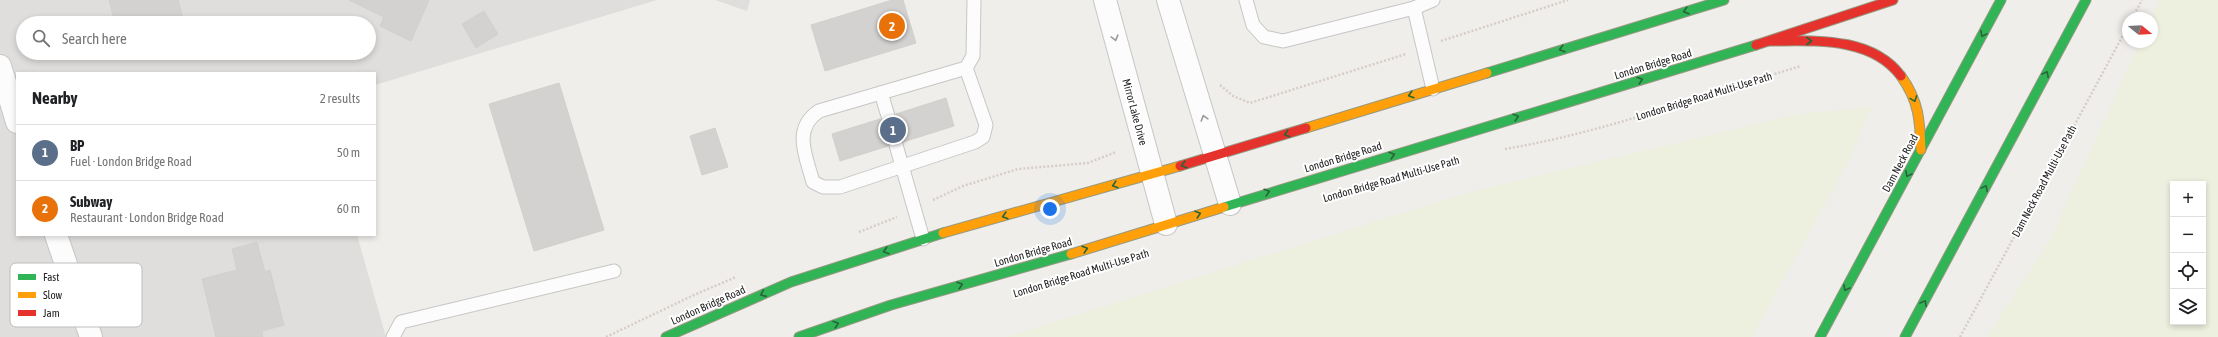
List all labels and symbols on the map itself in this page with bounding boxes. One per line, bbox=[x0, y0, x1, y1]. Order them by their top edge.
one-way arrow bbox=[1683, 6, 1690, 15]
pin: 2 bbox=[879, 11, 905, 41]
north arrow bbox=[2122, 12, 2158, 48]
one-way arrow bbox=[1980, 30, 1987, 38]
one-way arrow bbox=[1110, 34, 1119, 41]
one-way arrow bbox=[1806, 37, 1812, 45]
one-way arrow bbox=[1559, 44, 1566, 53]
street label: London Bridge Road bbox=[1613, 47, 1693, 81]
street label: London Bridge Road Multi-Use Path bbox=[1635, 70, 1773, 122]
one-way arrow bbox=[2042, 70, 2049, 78]
one-way arrow bbox=[1637, 76, 1644, 85]
street label: Mirror Lake Drive bbox=[1120, 78, 1150, 146]
one-way arrow bbox=[1408, 91, 1415, 99]
one-way arrow bbox=[1910, 95, 1918, 102]
one-way arrow bbox=[1512, 113, 1519, 122]
pin: 1 bbox=[880, 115, 906, 145]
one-way arrow bbox=[1200, 115, 1209, 122]
street label: Dam Neck Road Multi-Use Path bbox=[2009, 123, 2079, 239]
one-way arrow bbox=[1283, 129, 1290, 138]
street label: Dam Neck Road bbox=[1880, 132, 1920, 194]
street label: London Bridge Road bbox=[1303, 140, 1383, 174]
one-way arrow bbox=[1388, 151, 1395, 160]
street label: London Bridge Road Multi-Use Path bbox=[1321, 154, 1461, 204]
one-way arrow bbox=[1180, 160, 1187, 169]
one-way arrow bbox=[1906, 170, 1913, 177]
one-way arrow bbox=[1111, 180, 1118, 189]
one-way arrow bbox=[1980, 185, 1988, 192]
one-way arrow bbox=[1263, 189, 1270, 197]
your location bbox=[1040, 199, 1060, 219]
one-way arrow bbox=[1194, 210, 1201, 219]
one-way arrow bbox=[1002, 211, 1009, 219]
street label: London Bridge Road bbox=[993, 235, 1073, 269]
one-way arrow bbox=[1081, 245, 1088, 254]
one-way arrow bbox=[882, 246, 889, 255]
street label: London Bridge Road Multi-Use Path bbox=[1012, 247, 1150, 299]
legend bbox=[10, 263, 142, 327]
text: Fast bbox=[43, 271, 59, 283]
one-way arrow bbox=[956, 281, 963, 290]
street label: London Bridge Road bbox=[669, 283, 747, 327]
one-way arrow bbox=[1844, 284, 1851, 291]
text: Slow bbox=[43, 289, 62, 301]
one-way arrow bbox=[760, 289, 768, 297]
one-way arrow bbox=[1919, 299, 1926, 307]
text: Jam bbox=[43, 307, 60, 319]
one-way arrow bbox=[832, 321, 839, 329]

